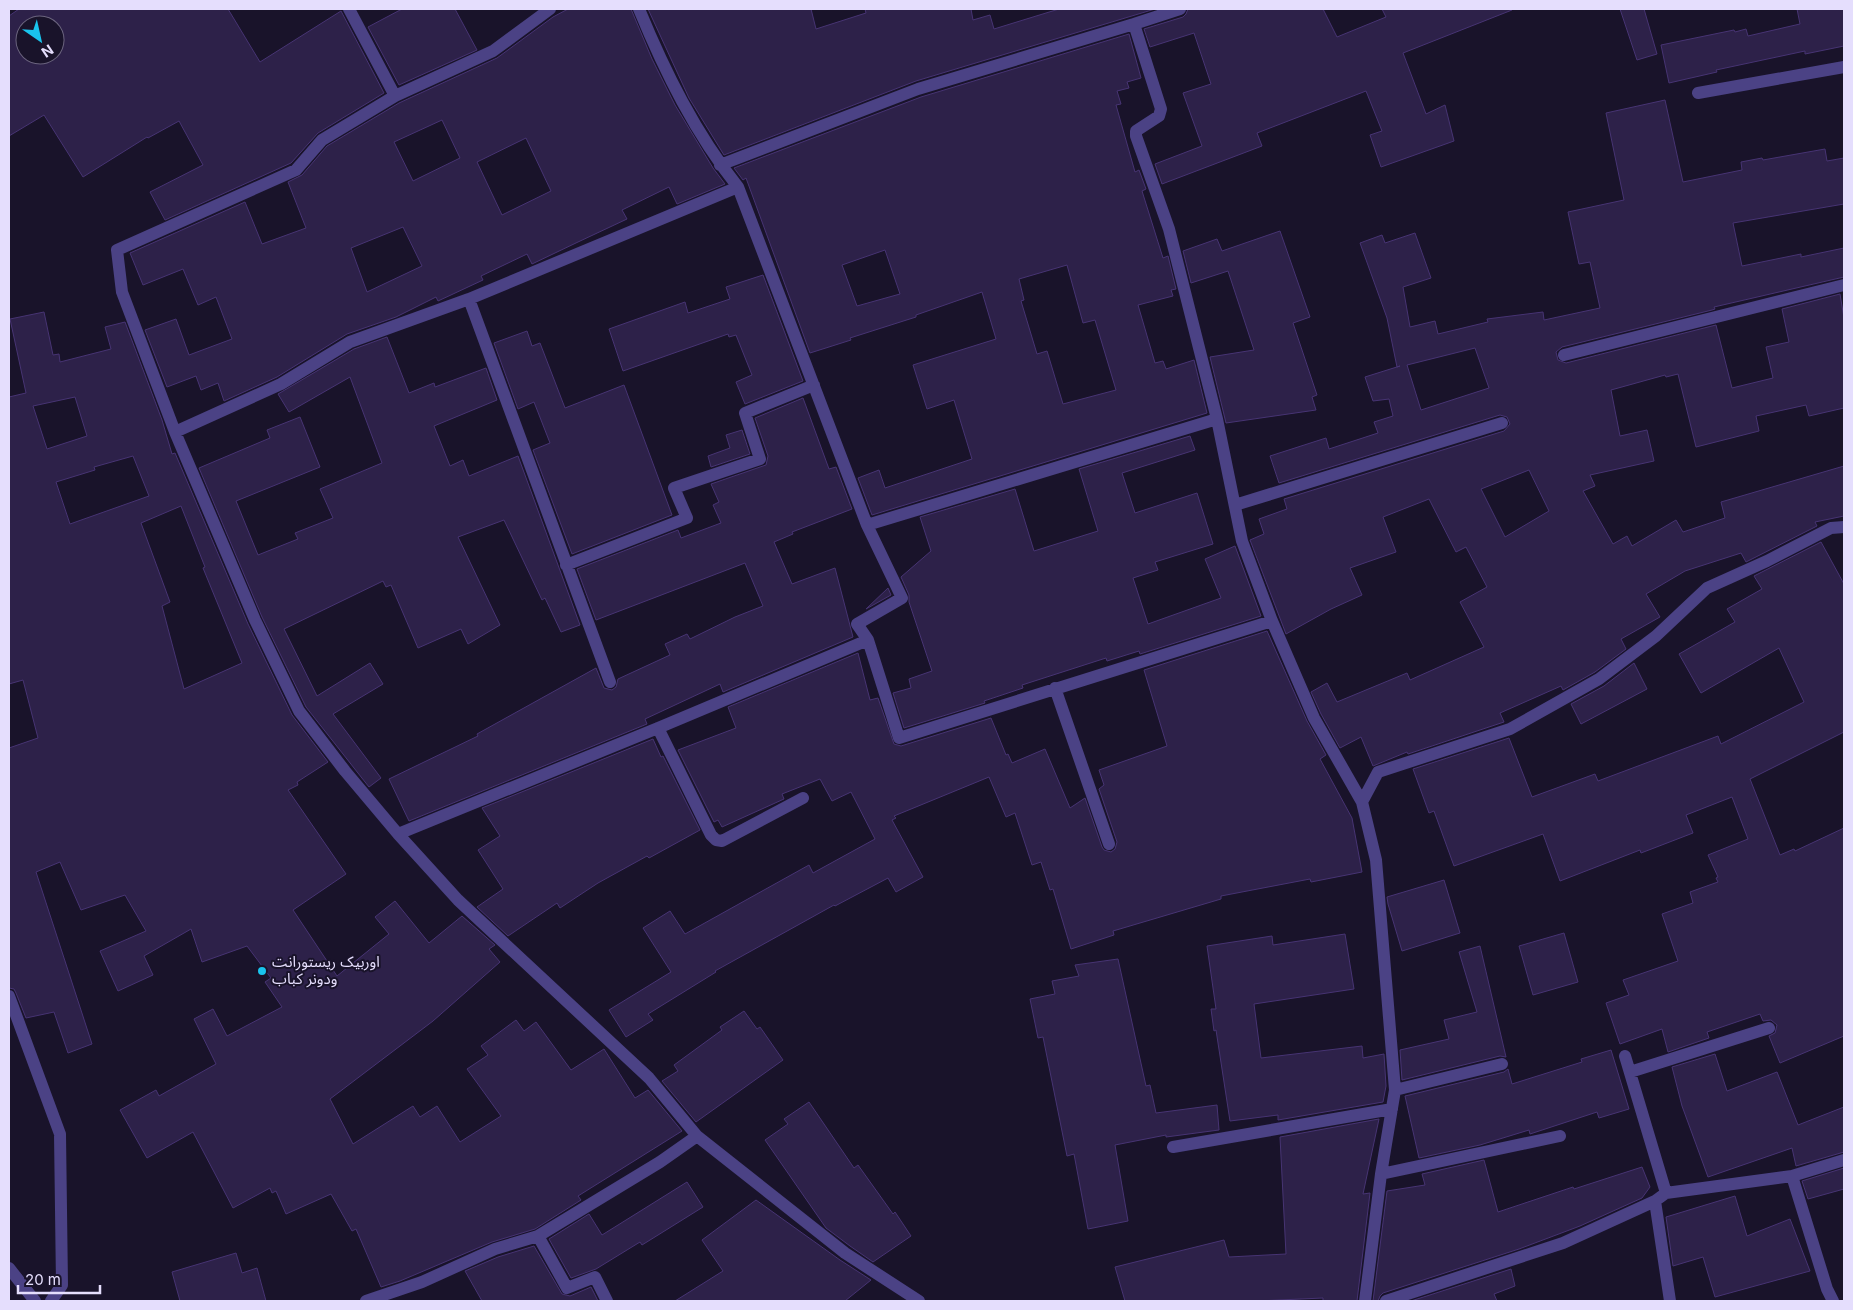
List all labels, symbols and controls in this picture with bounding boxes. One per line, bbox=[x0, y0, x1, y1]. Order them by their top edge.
north arrow bbox=[15, 15, 65, 65]
text: N bbox=[38, 41, 57, 61]
place label: اوربیک ریستورانت ودونر کباب bbox=[272, 952, 380, 988]
marker: اوربیک ریستورانت ودونر کباب bbox=[256, 965, 268, 977]
scale bar bbox=[18, 1262, 100, 1294]
text: 20 m bbox=[25, 1270, 61, 1289]

